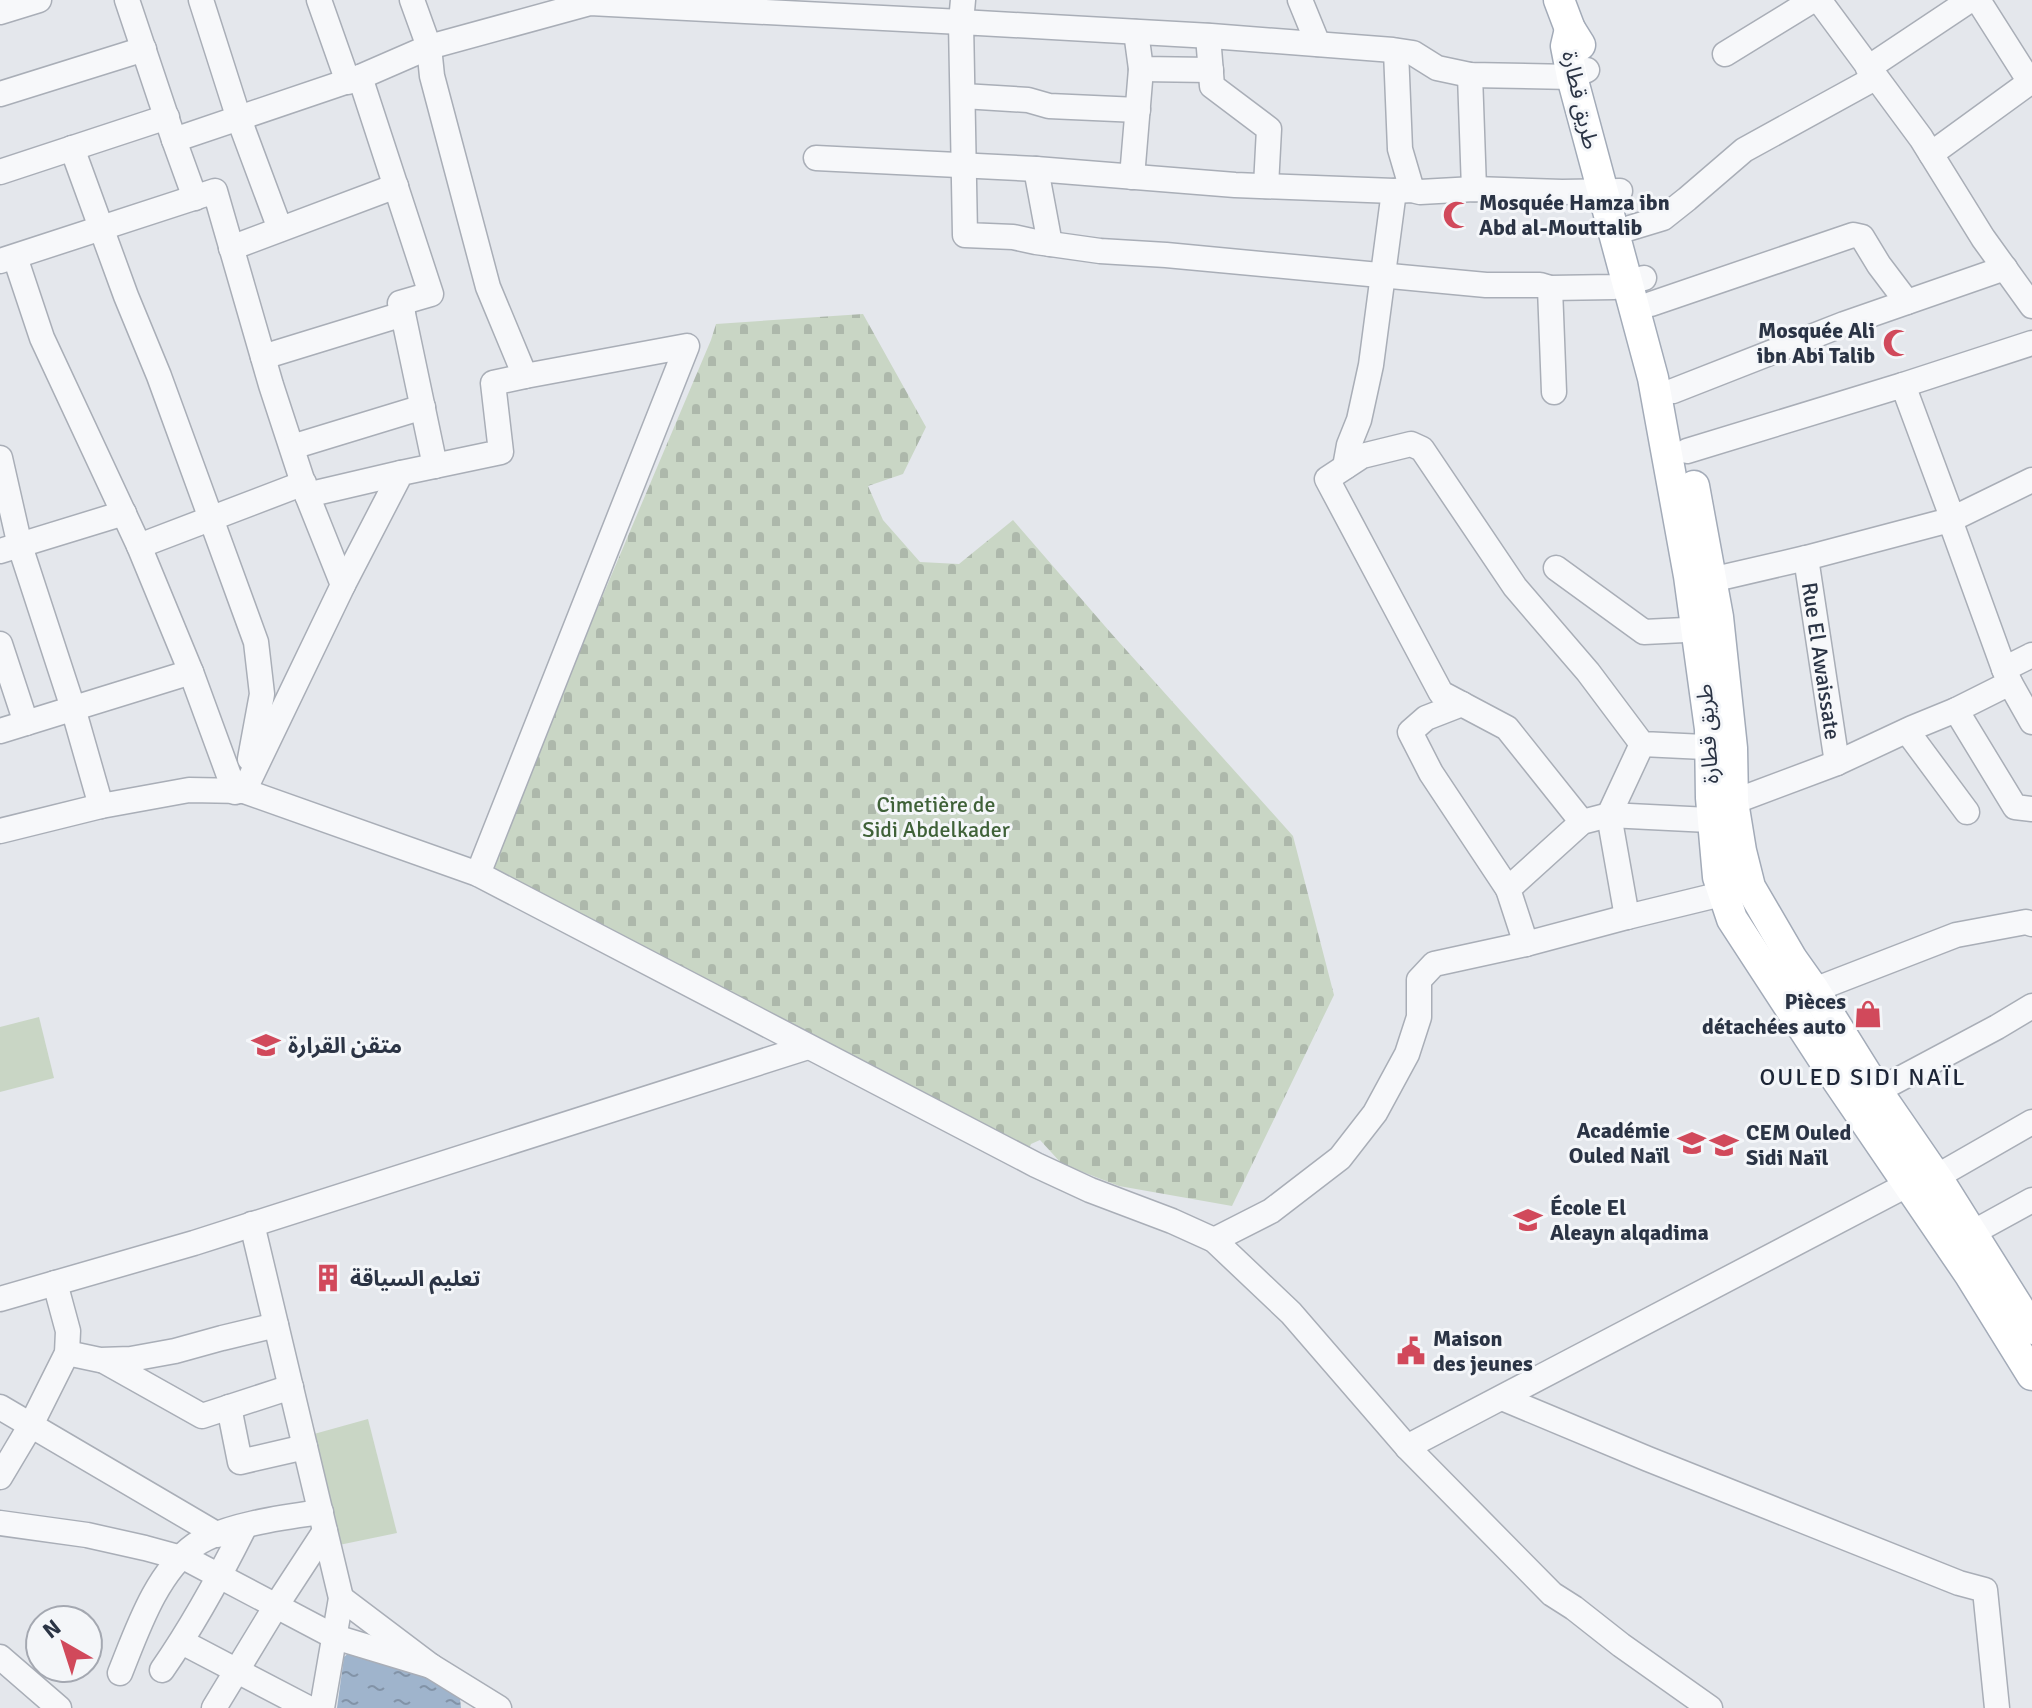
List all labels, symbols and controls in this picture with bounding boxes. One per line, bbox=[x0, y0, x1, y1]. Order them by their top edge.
street label: طريق قطارة bbox=[1556, 48, 1605, 152]
place label: Mosquée Hamza ibn Abd al-Mouttalib bbox=[1479, 189, 1670, 241]
mosque icon: Mosquée Hamza ibn Abd al-Mouttalib bbox=[1442, 200, 1472, 230]
place label: Mosquée Ali ibn Abi Talib bbox=[1757, 317, 1875, 369]
mosque icon: Mosquée Ali ibn Abi Talib bbox=[1882, 328, 1912, 358]
street label: Rue El Awaissate bbox=[1796, 580, 1846, 742]
street label: طريق قطارة bbox=[1691, 683, 1724, 785]
park label: Cimetière de Sidi Abdelkader bbox=[862, 791, 1010, 843]
place label: Pièces détachées auto bbox=[1702, 988, 1846, 1040]
shop icon: Pièces détachées auto bbox=[1853, 999, 1883, 1029]
school or university icon: متقن القرارة bbox=[251, 1030, 281, 1060]
place label: متقن القرارة bbox=[288, 1032, 402, 1059]
district label: OULED SIDI NAÏL bbox=[1759, 1062, 1967, 1092]
place label: Académie Ouled Naïl bbox=[1569, 1117, 1670, 1169]
place label: CEM Ouled Sidi Naïl bbox=[1746, 1119, 1852, 1171]
school or university icon: Académie Ouled Naïl bbox=[1677, 1128, 1707, 1158]
school or university icon: CEM Ouled Sidi Naïl bbox=[1709, 1130, 1739, 1160]
place label: École El Aleayn alqadima bbox=[1550, 1194, 1709, 1246]
school or university icon: École El Aleayn alqadima bbox=[1513, 1205, 1543, 1235]
building icon: تعليم السياقة bbox=[313, 1263, 343, 1293]
place label: تعليم السياقة bbox=[350, 1265, 480, 1295]
place label: Maison des jeunes bbox=[1433, 1325, 1533, 1377]
public building icon: Maison des jeunes bbox=[1396, 1336, 1426, 1366]
north arrow bbox=[24, 1604, 104, 1684]
text: N bbox=[37, 1614, 66, 1644]

